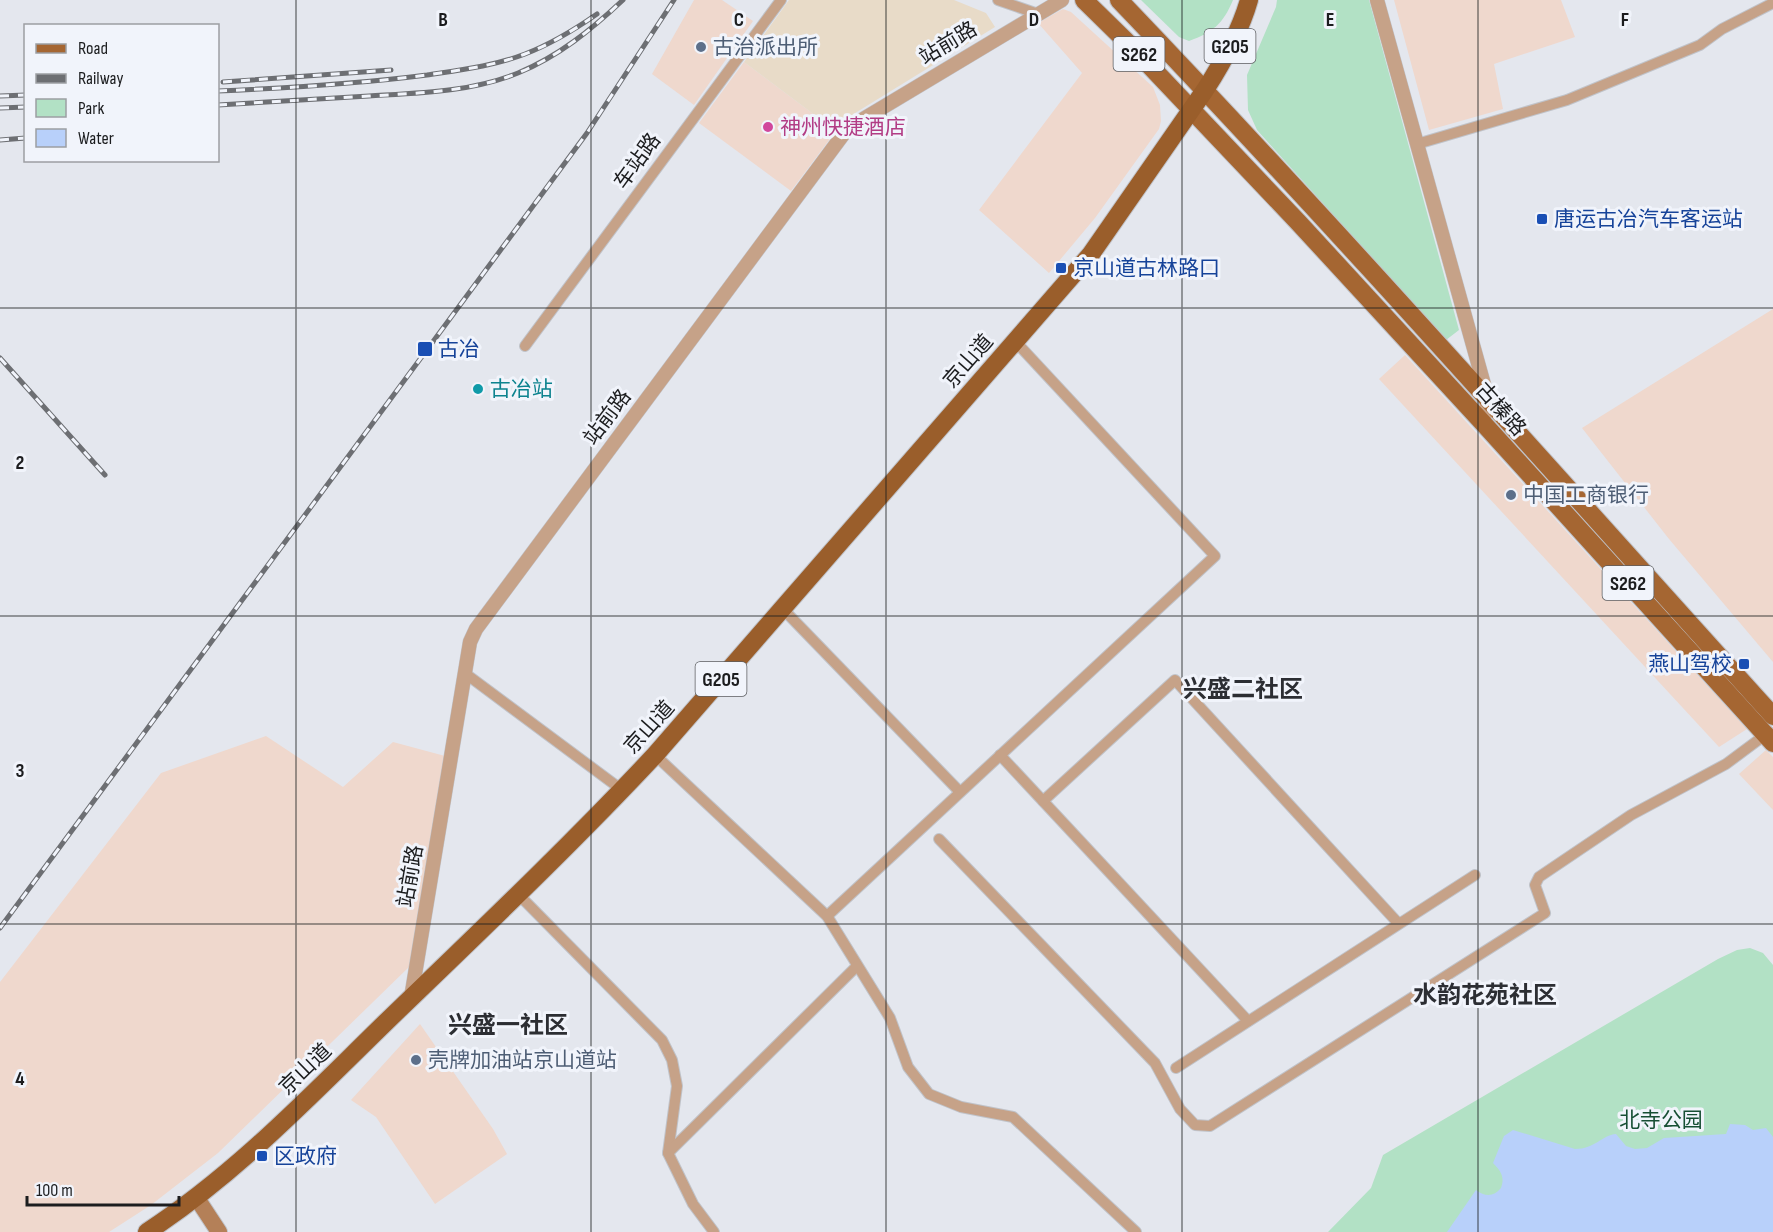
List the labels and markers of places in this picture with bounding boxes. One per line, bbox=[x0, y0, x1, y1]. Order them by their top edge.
place label: 古治派出所 bbox=[713, 35, 818, 60]
marker: 古治派出所 bbox=[694, 40, 708, 54]
place label: 神州快捷酒店 bbox=[780, 115, 906, 140]
marker: 神州快捷酒店 bbox=[761, 120, 775, 134]
place label: 唐运古冶汽车客运站 bbox=[1554, 207, 1743, 232]
marker: 唐运古冶汽车客运站 bbox=[1535, 212, 1549, 226]
place label: 京山道古林路口 bbox=[1073, 256, 1220, 281]
marker: 京山道古林路口 bbox=[1054, 261, 1068, 275]
place label: 古冶 bbox=[438, 337, 480, 362]
marker: 古冶 bbox=[416, 340, 434, 358]
place label: 古冶站 bbox=[490, 377, 553, 402]
marker: 古冶站 bbox=[471, 382, 485, 396]
place label: 中国工商银行 bbox=[1523, 483, 1649, 508]
marker: 中国工商银行 bbox=[1504, 488, 1518, 502]
place label: 燕山驾校 bbox=[1648, 652, 1732, 677]
marker: 燕山驾校 bbox=[1737, 657, 1751, 671]
place label: 壳牌加油站京山道站 bbox=[428, 1048, 617, 1073]
marker: 壳牌加油站京山道站 bbox=[409, 1053, 423, 1067]
place label: 区政府 bbox=[274, 1144, 337, 1169]
marker: 区政府 bbox=[255, 1149, 269, 1163]

